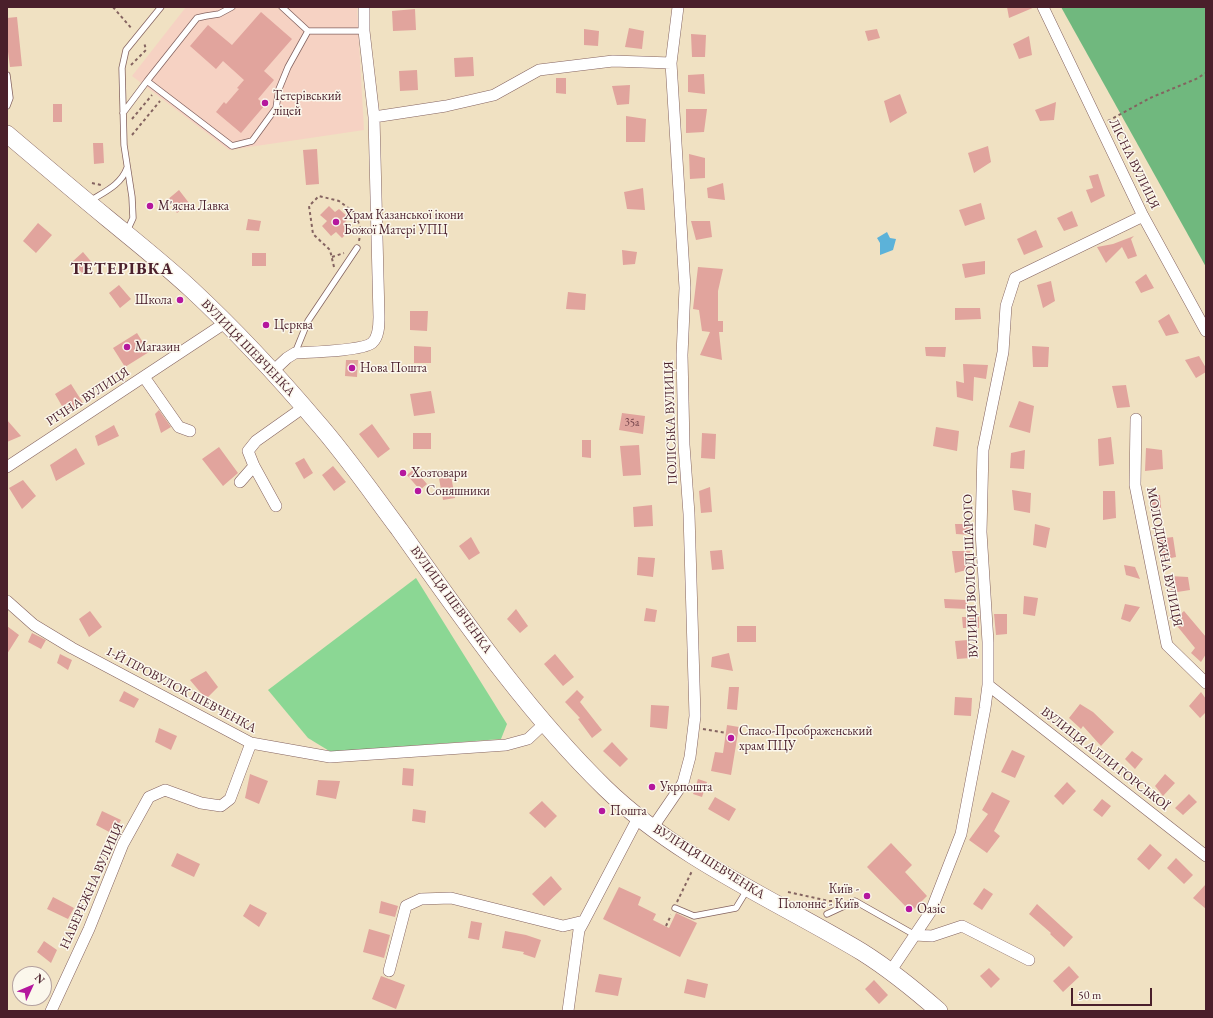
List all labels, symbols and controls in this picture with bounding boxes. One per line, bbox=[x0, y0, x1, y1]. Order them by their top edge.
place label: Тетерівський ліцей bbox=[273, 88, 341, 119]
marker: Тетерівський ліцей bbox=[260, 98, 270, 108]
street label: ЛІСНА ВУЛИЦЯ bbox=[1105, 116, 1163, 212]
place label: М'ясна Лавка bbox=[158, 198, 229, 214]
marker: М'ясна Лавка bbox=[145, 201, 155, 211]
place label: Храм Казанської ікони Божої Матері УПЦ bbox=[344, 207, 464, 238]
marker: Храм Казанської ікони Божої Матері УПЦ bbox=[331, 217, 341, 227]
district label: ТЕТЕРІВКА bbox=[70, 259, 174, 279]
place label: Школа bbox=[135, 292, 172, 308]
marker: Школа bbox=[175, 295, 185, 305]
street label: ВУЛИЦЯ ШЕВЧЕНКА bbox=[198, 296, 298, 400]
place label: Церква bbox=[274, 317, 313, 333]
marker: Церква bbox=[261, 320, 271, 330]
place label: Магазин bbox=[135, 339, 180, 355]
marker: Магазин bbox=[122, 342, 132, 352]
place label: Нова Пошта bbox=[360, 360, 427, 376]
street label: ПОЛІСЬКА ВУЛИЦЯ bbox=[661, 361, 681, 485]
marker: Нова Пошта bbox=[347, 363, 357, 373]
street label: РІЧНА ВУЛИЦЯ bbox=[44, 364, 132, 430]
house number: 35а bbox=[625, 416, 639, 430]
place label: Хозтовари bbox=[411, 465, 467, 481]
marker: Хозтовари bbox=[398, 468, 408, 478]
place label: Соняшники bbox=[426, 483, 490, 499]
marker: Соняшники bbox=[413, 486, 423, 496]
street label: МОЛОДІЖНА ВУЛИЦЯ bbox=[1143, 486, 1185, 628]
street label: ВУЛИЦЯ ВОЛОДІ ШАРОГО bbox=[960, 494, 982, 658]
street label: ВУЛИЦЯ ШЕВЧЕНКА bbox=[407, 543, 495, 657]
street label: 1-Й ПРОВУЛОК ШЕВЧЕНКА bbox=[103, 644, 259, 736]
street label: ВУЛИЦЯ АЛЛИ ГОРСЬКОЇ bbox=[1038, 704, 1172, 814]
place label: Спасо-Преображенський храм ПЦУ bbox=[739, 723, 872, 754]
marker: Спасо-Преображенський храм ПЦУ bbox=[726, 733, 736, 743]
place label: Укрпошта bbox=[660, 779, 713, 795]
marker: Укрпошта bbox=[647, 782, 657, 792]
place label: Пошта bbox=[610, 803, 647, 819]
marker: Пошта bbox=[597, 806, 607, 816]
street label: НАБЕРЕЖНА ВУЛИЦЯ bbox=[57, 820, 127, 952]
street label: ВУЛИЦЯ ШЕВЧЕНКА bbox=[650, 821, 768, 903]
place label: Київ - Полонне - Київ bbox=[778, 881, 859, 912]
marker: Київ - Полонне - Київ bbox=[862, 891, 872, 901]
place label: Оазіс bbox=[917, 901, 945, 917]
marker: Оазіс bbox=[904, 904, 914, 914]
north arrow bbox=[12, 966, 52, 1006]
text: N bbox=[32, 970, 48, 986]
scale bar bbox=[1073, 980, 1154, 1006]
text: 50 m bbox=[1078, 987, 1101, 1003]

